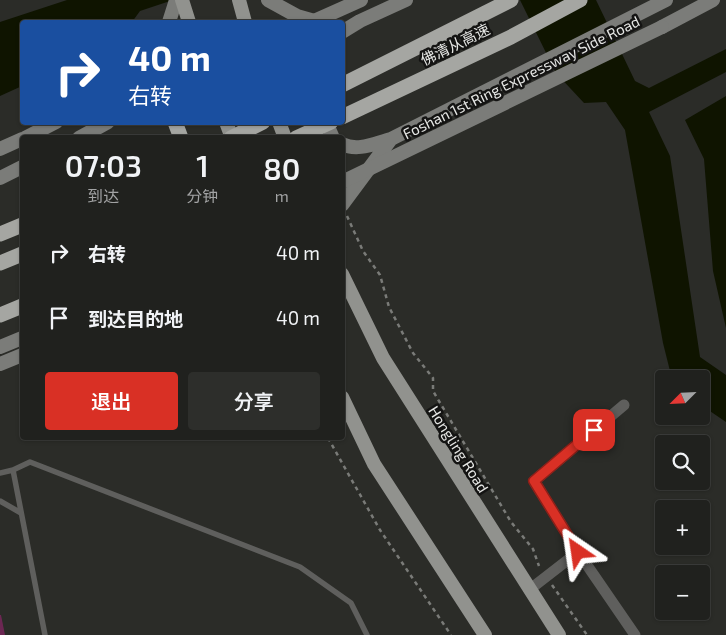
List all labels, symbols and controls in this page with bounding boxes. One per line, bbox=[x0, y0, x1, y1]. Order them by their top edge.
street label: Foshan 1st Ring Expressway Side Road bbox=[400, 12, 642, 142]
street label: 佛清从高速 bbox=[417, 19, 493, 69]
text: 40 m bbox=[128, 36, 211, 78]
icon: right bbox=[45, 40, 110, 105]
text: 右转 bbox=[128, 82, 172, 108]
text: 07:03 bbox=[65, 147, 142, 183]
text: 1 bbox=[196, 147, 209, 183]
text: 80 bbox=[263, 150, 300, 186]
text: 到达 bbox=[87, 186, 119, 205]
text: 分钟 bbox=[186, 186, 219, 205]
text: m bbox=[275, 186, 289, 205]
icon: right bbox=[45, 239, 73, 267]
text: 40 m bbox=[276, 241, 320, 264]
text: 右转 bbox=[88, 242, 126, 265]
icon: arrive bbox=[45, 304, 73, 332]
text: 40 m bbox=[276, 306, 320, 329]
text: 到达目的地 bbox=[88, 307, 183, 330]
north arrow bbox=[655, 370, 710, 425]
map controls bbox=[655, 370, 710, 620]
button: 退出 bbox=[45, 372, 178, 430]
button: 分享 bbox=[188, 372, 320, 430]
street label: Hongling Road bbox=[425, 402, 493, 496]
pin bbox=[573, 409, 615, 451]
icon: arrive bbox=[580, 416, 608, 444]
button: search bbox=[655, 435, 710, 490]
button: + bbox=[655, 500, 710, 555]
position arrow bbox=[551, 525, 603, 577]
button: − bbox=[655, 565, 710, 620]

